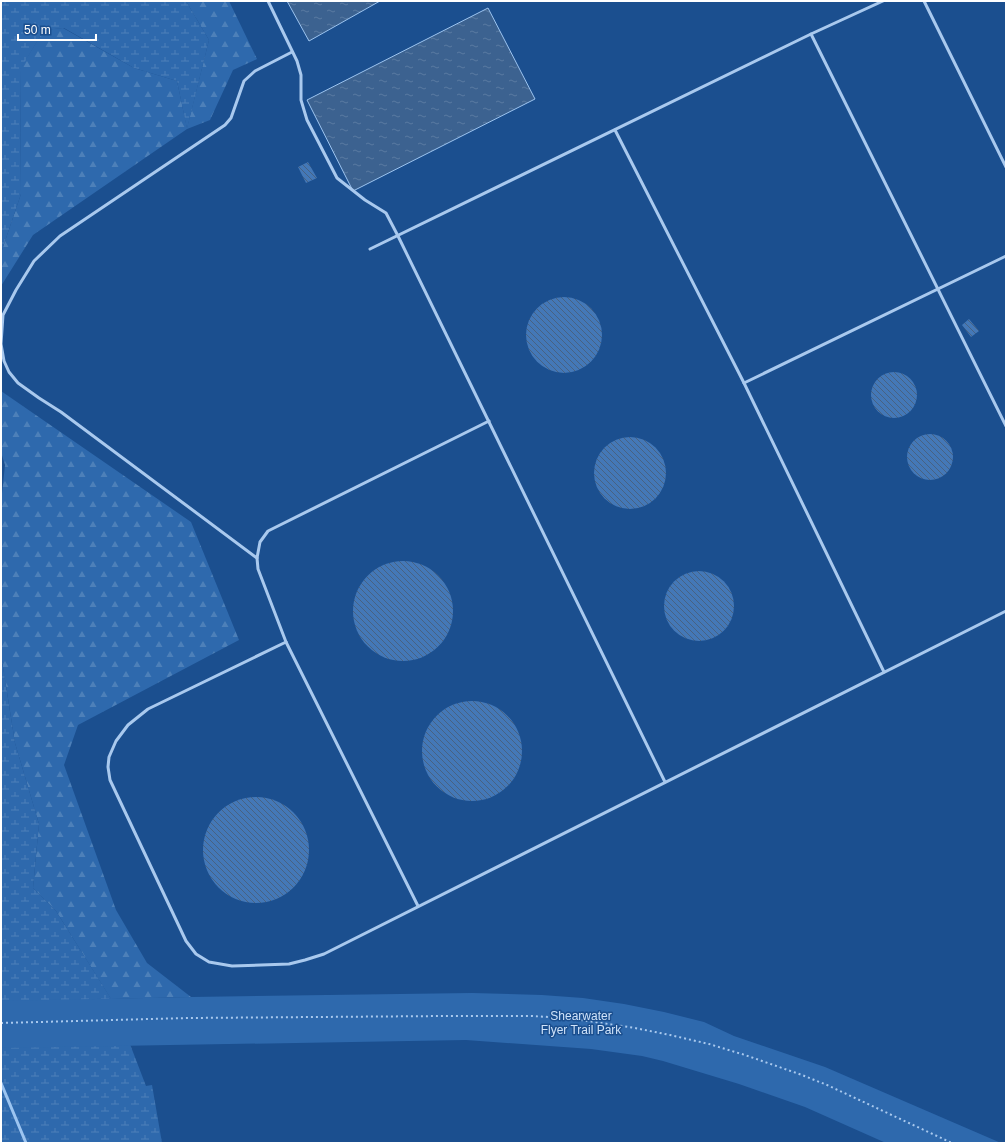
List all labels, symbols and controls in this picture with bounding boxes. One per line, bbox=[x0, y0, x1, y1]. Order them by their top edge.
scale bar bbox=[18, 16, 96, 42]
text: 50 m bbox=[24, 23, 51, 37]
park label: Shearwater Flyer Trail Park bbox=[541, 1009, 622, 1037]

